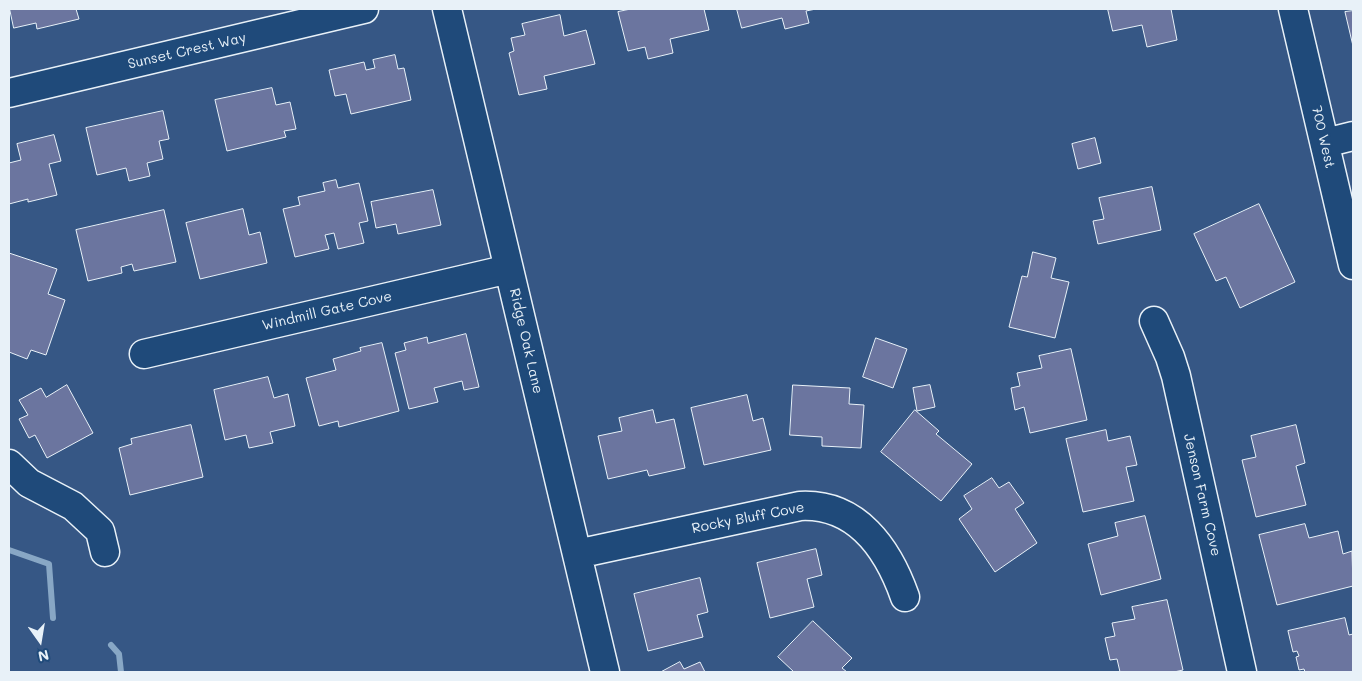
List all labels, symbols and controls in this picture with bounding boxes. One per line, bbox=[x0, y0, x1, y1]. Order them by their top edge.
street label: Sunset Crest Way bbox=[126, 29, 248, 73]
street label: 700 West bbox=[1308, 104, 1338, 170]
street label: Ridge Oak Lane bbox=[506, 287, 546, 395]
street label: Windmill Gate Cove bbox=[260, 288, 394, 334]
street label: Jenson Farm Cove bbox=[1180, 432, 1224, 558]
street label: Rocky Bluff Cove bbox=[690, 499, 806, 537]
north arrow bbox=[15, 616, 65, 666]
text: N bbox=[36, 646, 51, 667]

